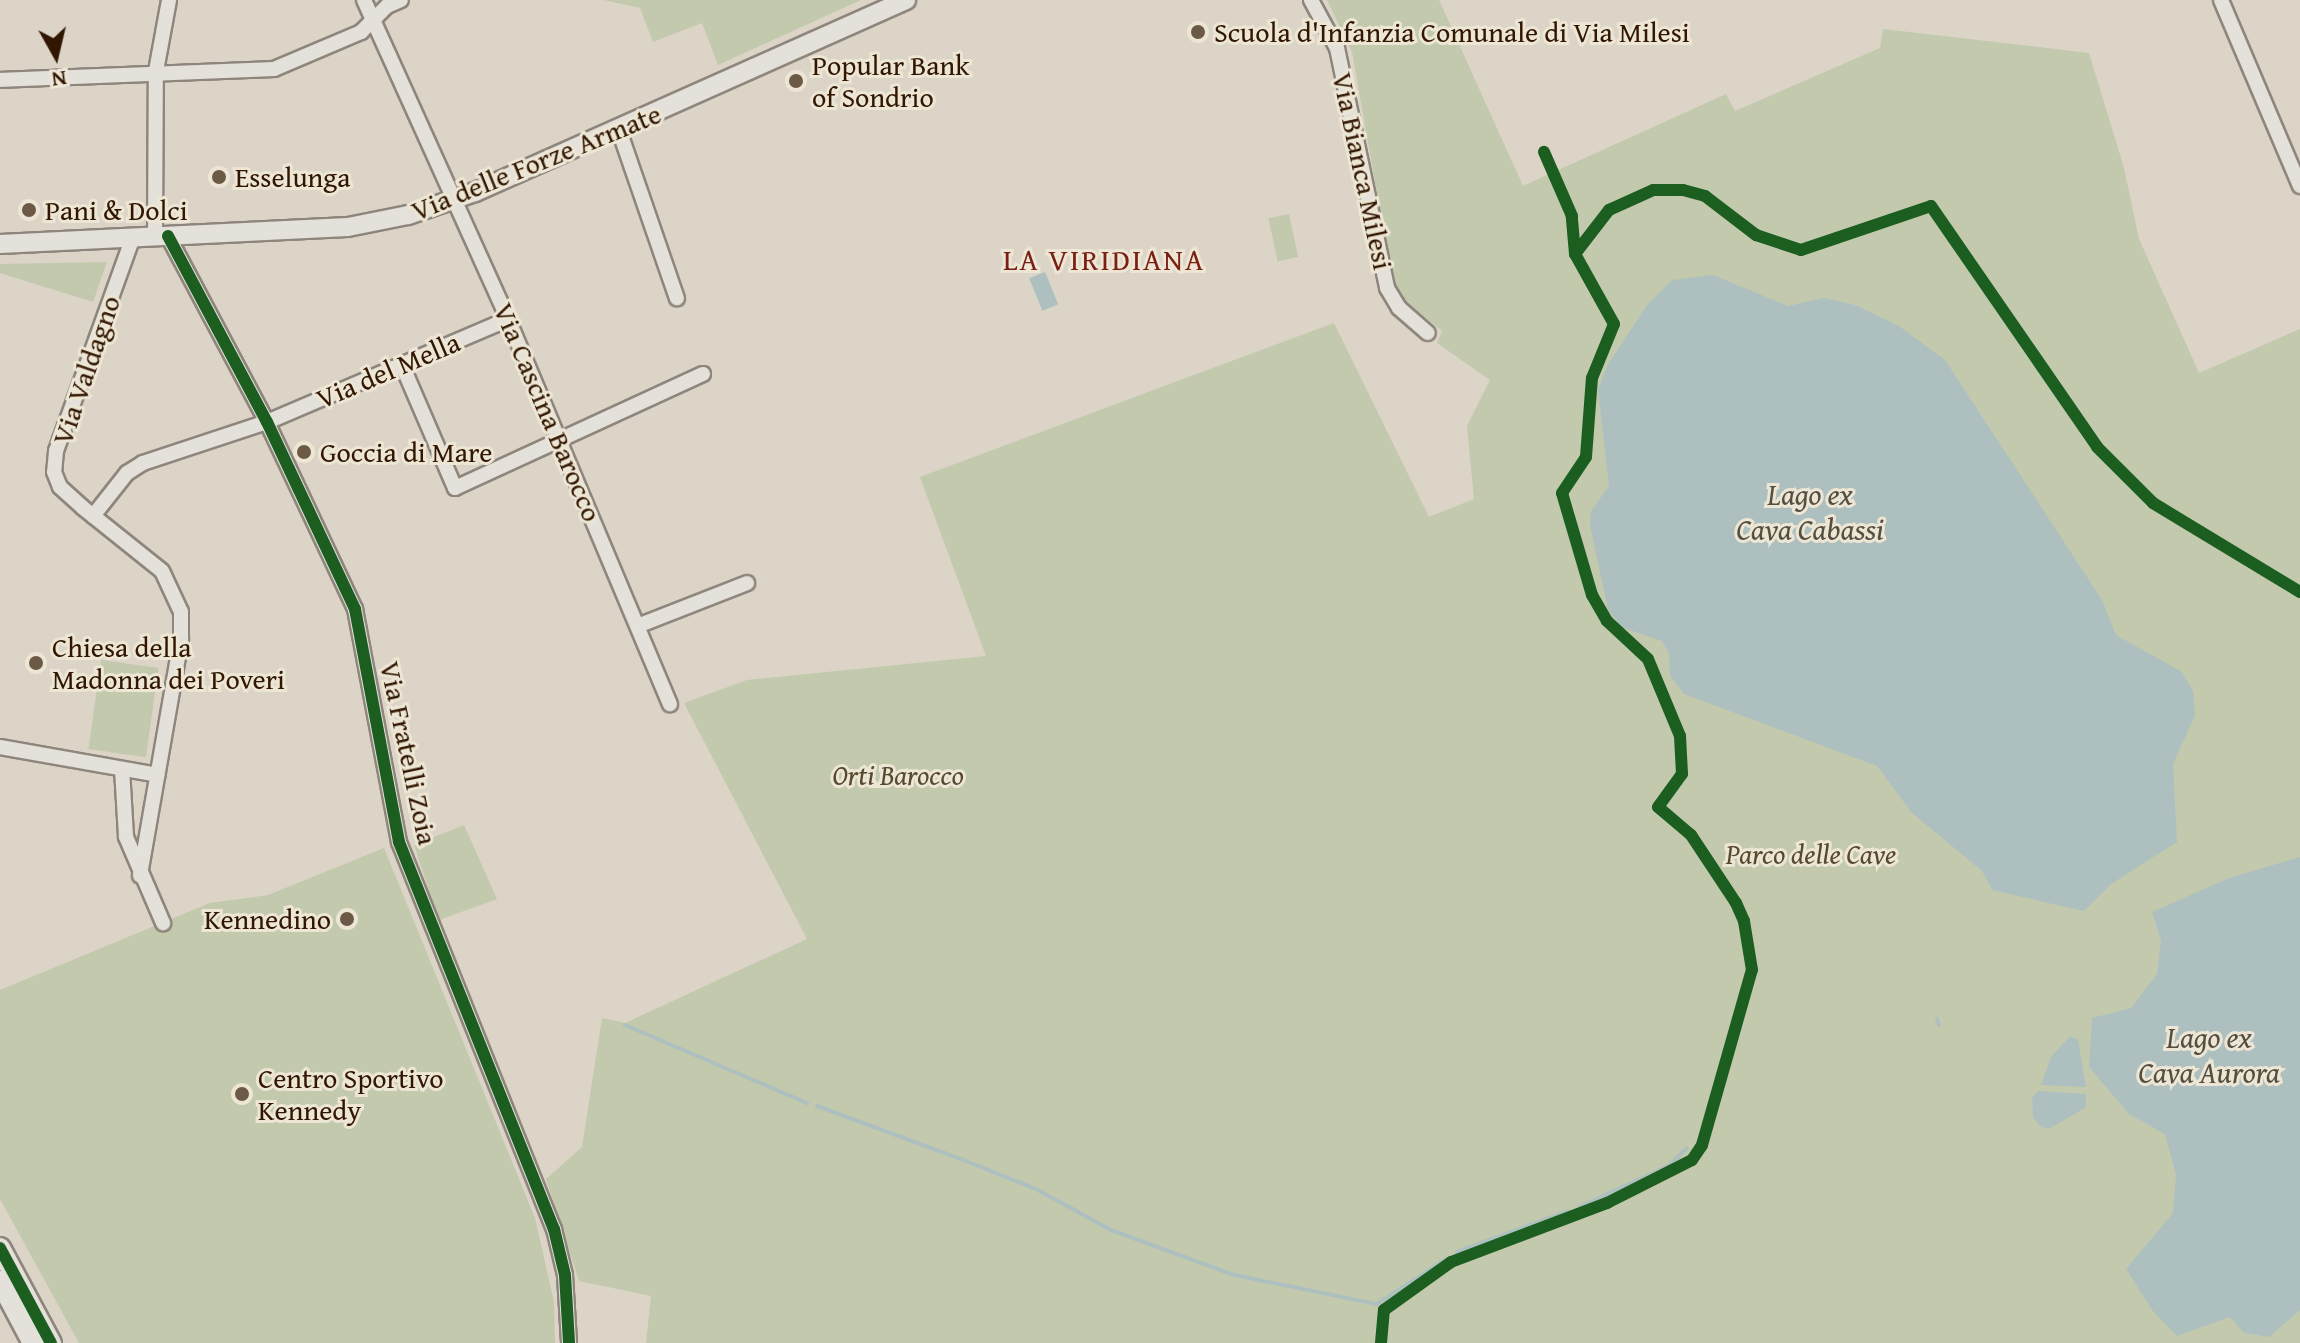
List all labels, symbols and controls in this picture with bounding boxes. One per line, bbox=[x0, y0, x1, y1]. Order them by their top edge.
place label: Scuola d'Infanzia Comunale di Via Milesi bbox=[1214, 15, 1690, 49]
north arrow bbox=[16, 16, 96, 96]
marker: Scuola d'Infanzia Comunale di Via Milesi bbox=[1189, 23, 1207, 41]
place label: Popular Bank of Sondrio bbox=[812, 48, 969, 114]
text: N bbox=[50, 63, 69, 97]
street label: Via Bianca Milesi bbox=[1326, 69, 1400, 273]
marker: Popular Bank of Sondrio bbox=[787, 72, 805, 90]
street label: Via delle Forze Armate bbox=[406, 97, 666, 227]
place label: Esselunga bbox=[235, 160, 350, 194]
marker: Esselunga bbox=[210, 168, 228, 186]
place label: Pani & Dolci bbox=[45, 193, 188, 227]
marker: Pani & Dolci bbox=[20, 201, 38, 219]
district label: LA VIRIDIANA bbox=[1003, 241, 1205, 277]
street label: Via Valdagno bbox=[45, 291, 127, 449]
street label: Via Cascina Barocco bbox=[487, 298, 609, 526]
street label: Via del Mella bbox=[311, 325, 465, 415]
place label: Goccia di Mare bbox=[320, 435, 492, 469]
marker: Goccia di Mare bbox=[295, 443, 313, 461]
water label: Lago ex Cava Cabassi bbox=[1736, 476, 1884, 546]
place label: Chiesa della Madonna dei Poveri bbox=[52, 630, 285, 696]
marker: Chiesa della Madonna dei Poveri bbox=[27, 654, 45, 672]
street label: Via Fratelli Zoia bbox=[373, 658, 445, 848]
park label: Orti Barocco bbox=[832, 758, 964, 792]
park label: Parco delle Cave bbox=[1726, 837, 1896, 871]
place label: Kennedino bbox=[204, 902, 331, 936]
marker: Kennedino bbox=[338, 910, 356, 928]
water label: Lago ex Cava Aurora bbox=[2138, 1019, 2280, 1090]
place label: Centro Sportivo Kennedy bbox=[258, 1061, 444, 1127]
marker: Centro Sportivo Kennedy bbox=[233, 1085, 251, 1103]

